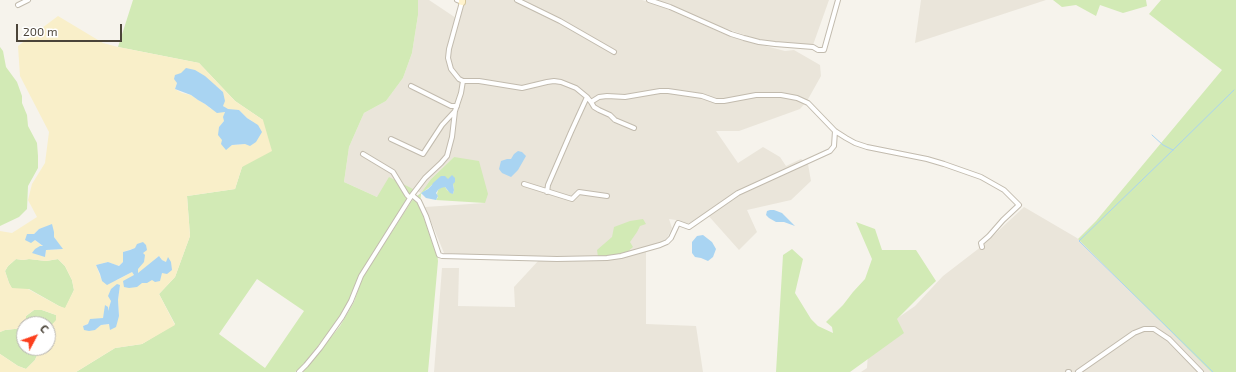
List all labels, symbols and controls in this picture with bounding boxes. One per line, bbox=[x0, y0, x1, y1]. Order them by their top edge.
scale bar bbox=[18, 16, 124, 42]
text: 200 m bbox=[23, 24, 57, 38]
north arrow bbox=[16, 316, 56, 356]
text: С bbox=[38, 322, 52, 335]

